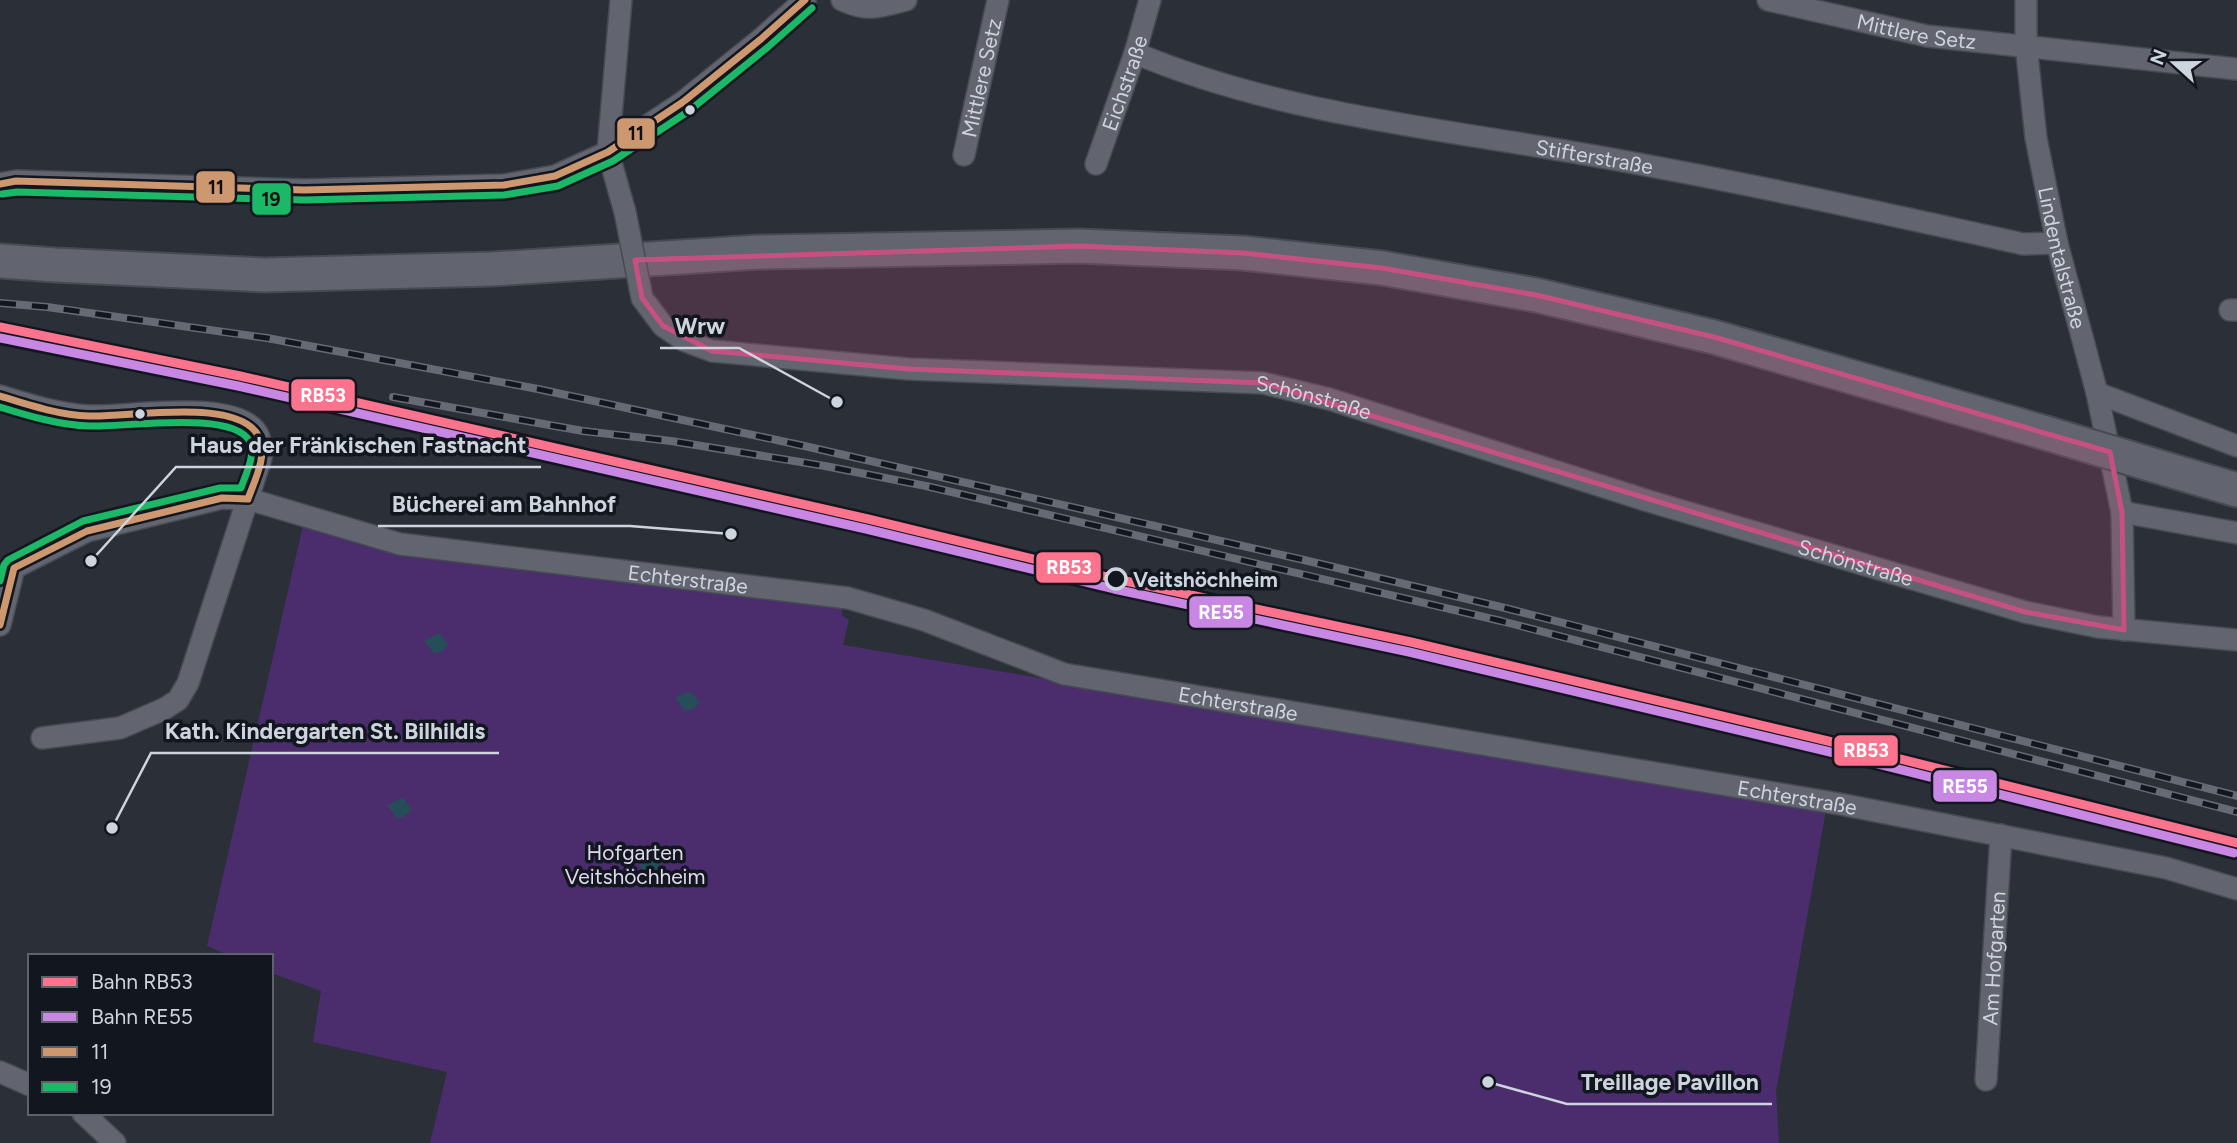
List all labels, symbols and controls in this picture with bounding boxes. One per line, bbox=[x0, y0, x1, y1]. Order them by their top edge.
street label: Mittlere Setz bbox=[1854, 8, 1978, 54]
street label: Mittlere Setz bbox=[956, 16, 1006, 140]
north arrow bbox=[2139, 28, 2209, 98]
street label: Eichstraße bbox=[1096, 32, 1152, 134]
text: N bbox=[2145, 46, 2172, 68]
unlabelled marker bbox=[683, 103, 697, 117]
line badge: 11 bbox=[616, 117, 656, 150]
text: 11 bbox=[628, 122, 644, 145]
street label: Stifterstraße bbox=[1534, 134, 1655, 179]
line badge: 11 bbox=[195, 170, 236, 204]
text: 11 bbox=[208, 176, 224, 199]
line badge: 19 bbox=[251, 182, 292, 216]
street label: Lindentalstraße bbox=[2034, 184, 2092, 331]
text: 19 bbox=[261, 188, 281, 211]
callout: Wrw bbox=[660, 304, 739, 348]
text: Wrw bbox=[675, 312, 725, 340]
street label: Schönstraße bbox=[1256, 370, 1375, 424]
line badge: RB53 bbox=[290, 378, 356, 412]
text: RB53 bbox=[300, 384, 346, 407]
unlabelled marker bbox=[133, 407, 147, 421]
callout: Haus der Fränkischen Fastnacht bbox=[176, 423, 541, 467]
text: Haus der Fränkischen Fastnacht bbox=[190, 431, 526, 459]
callout: Bücherei am Bahnhof bbox=[378, 482, 630, 526]
text: Bücherei am Bahnhof bbox=[392, 490, 617, 518]
street label: Schönstraße bbox=[1795, 533, 1916, 591]
line badge: RB53 bbox=[1035, 551, 1102, 584]
text: RB53 bbox=[1046, 556, 1092, 579]
street label: Echterstraße bbox=[626, 559, 749, 598]
place label: Veitshöchheim bbox=[1133, 567, 1278, 592]
marker: Veitshöchheim bbox=[1105, 568, 1127, 590]
line badge: RE55 bbox=[1188, 595, 1254, 629]
text: RE55 bbox=[1198, 601, 1244, 624]
street label: Echterstraße bbox=[1176, 681, 1300, 725]
callout: Kath. Kindergarten St. Bilhildis bbox=[151, 709, 499, 753]
text: Kath. Kindergarten St. Bilhildis bbox=[165, 717, 486, 745]
line badge: RB53 bbox=[1833, 734, 1899, 767]
text: RB53 bbox=[1843, 739, 1889, 762]
line badge: RE55 bbox=[1932, 769, 1998, 803]
street label: Echterstraße bbox=[1736, 775, 1859, 820]
text: RE55 bbox=[1942, 775, 1988, 798]
park label: Hofgarten Veitshöchheim bbox=[565, 840, 705, 889]
street label: Am Hofgarten bbox=[1977, 891, 2010, 1026]
legend bbox=[28, 954, 273, 1115]
text: Bahn RB53 bbox=[91, 969, 193, 994]
text: Bahn RE55 bbox=[91, 1004, 193, 1029]
text: 11 bbox=[91, 1039, 108, 1064]
callout: Treillage Pavillon bbox=[1567, 1060, 1772, 1104]
text: Treillage Pavillon bbox=[1581, 1068, 1759, 1096]
text: 19 bbox=[91, 1074, 112, 1099]

